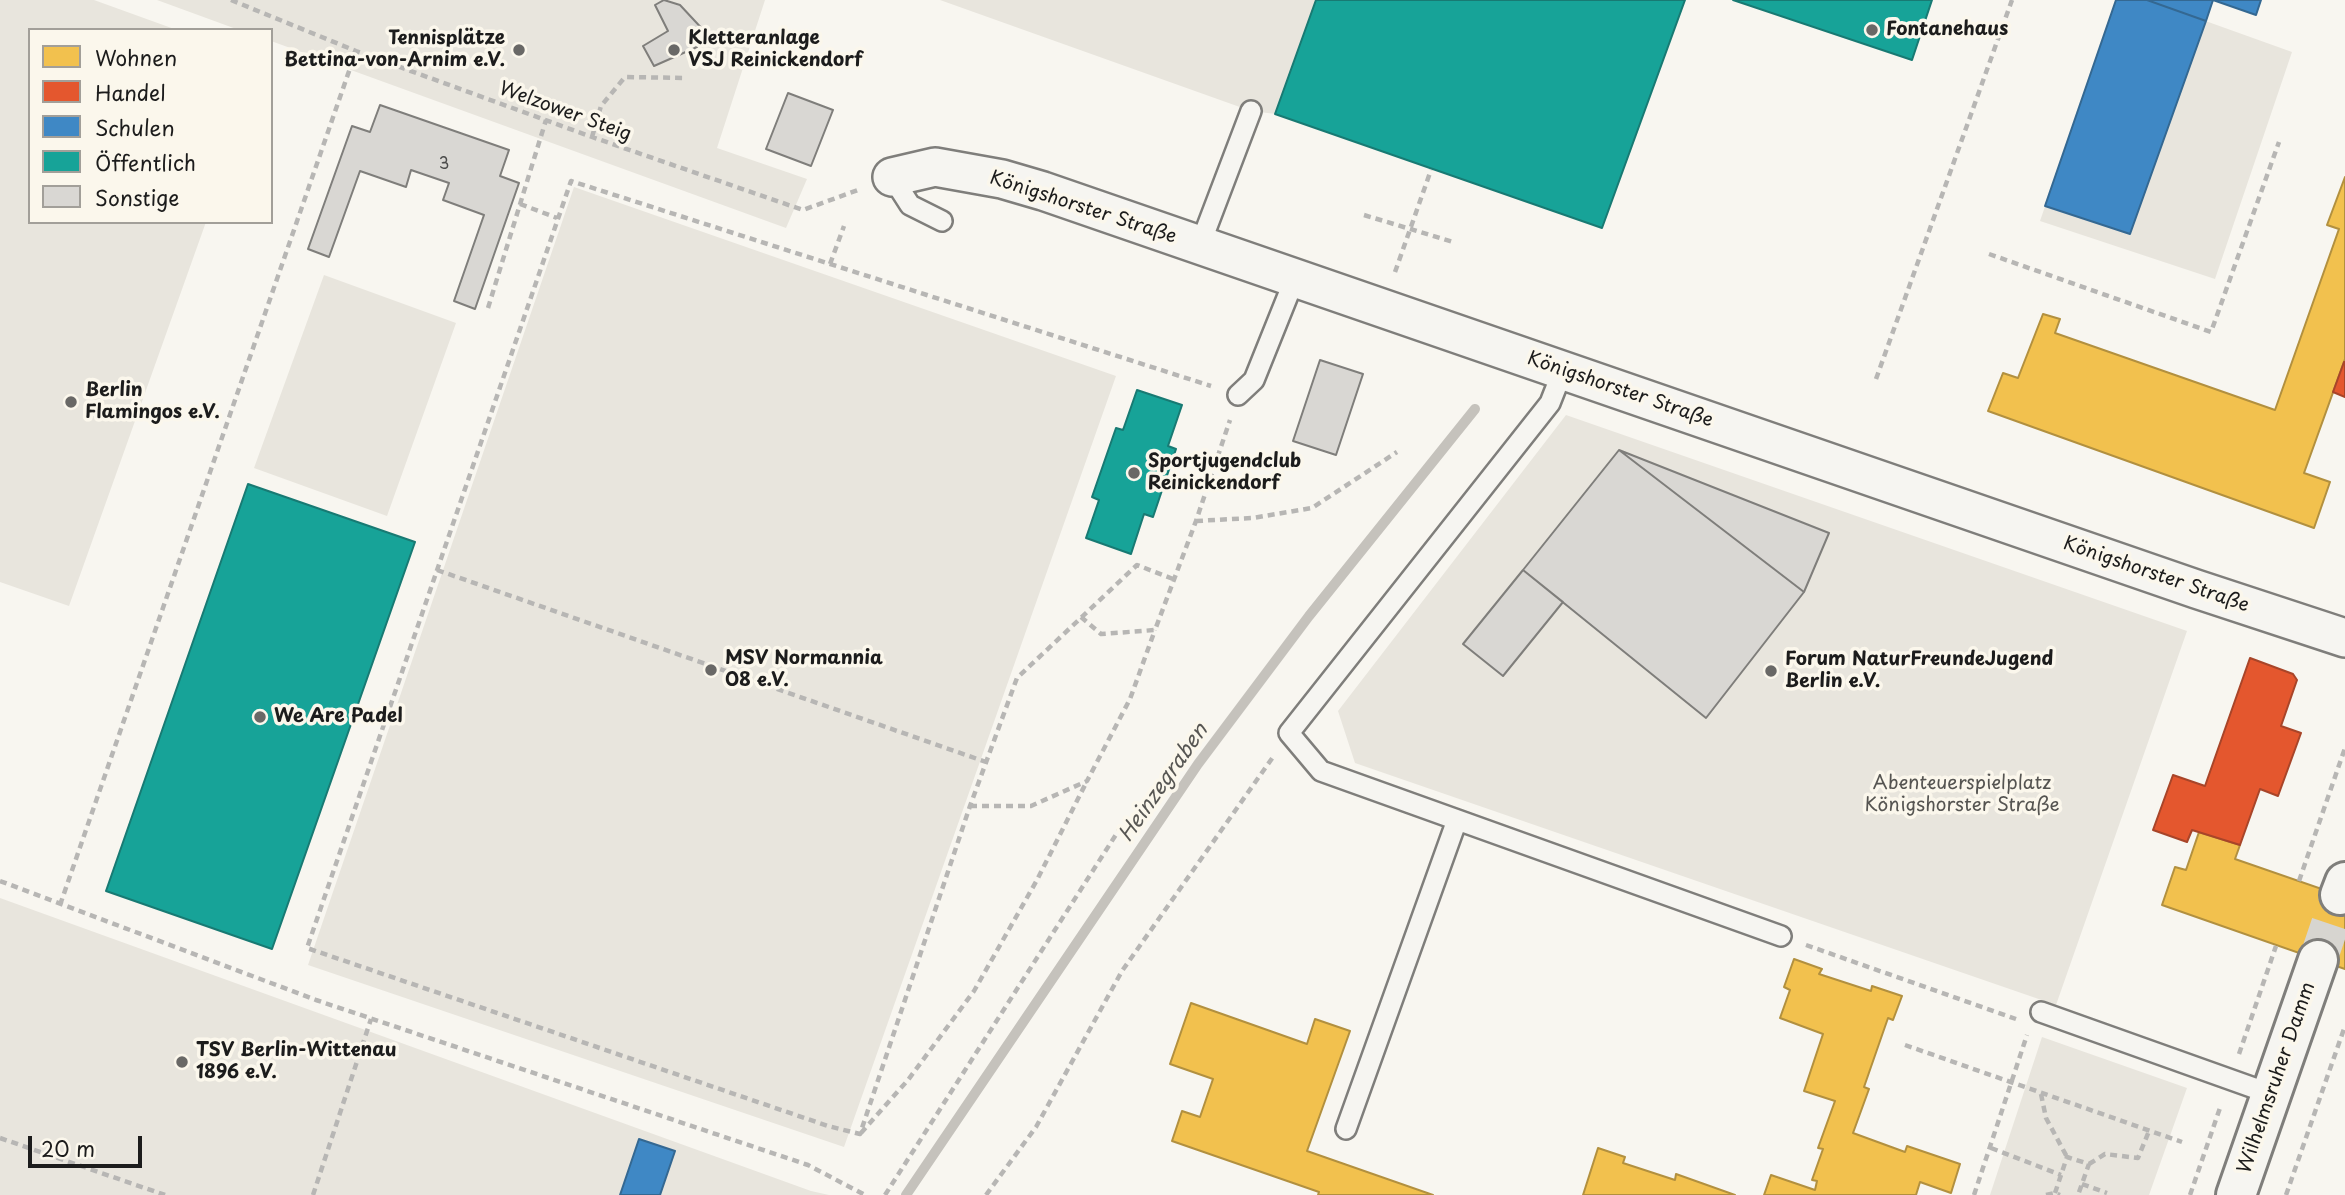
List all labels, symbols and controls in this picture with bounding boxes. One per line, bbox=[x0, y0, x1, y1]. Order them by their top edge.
place label: Fontanehaus bbox=[1886, 19, 2008, 41]
marker: Fontanehaus bbox=[1864, 22, 1880, 38]
legend bbox=[28, 28, 273, 224]
place label: Tennisplätze Bettina-von-Arnim e.V. bbox=[284, 28, 505, 72]
place label: Kletteranlage VSJ Reinickendorf bbox=[688, 28, 863, 72]
text: Wohnen bbox=[95, 41, 177, 73]
marker: Tennisplätze Bettina-von-Arnim e.V. bbox=[511, 42, 527, 58]
marker: Kletteranlage VSJ Reinickendorf bbox=[666, 42, 682, 58]
text: Handel bbox=[95, 76, 166, 108]
street label: Welzower Steig bbox=[496, 78, 634, 146]
text: Schulen bbox=[95, 111, 175, 143]
text: Öffentlich bbox=[95, 146, 196, 178]
house number: 3 bbox=[439, 155, 449, 175]
street label: Königshorster Straße bbox=[987, 167, 1179, 249]
text: Sonstige bbox=[95, 181, 179, 213]
street label: Königshorster Straße bbox=[1524, 347, 1716, 433]
place label: Berlin Flamingos e.V. bbox=[85, 380, 220, 424]
marker: Berlin Flamingos e.V. bbox=[63, 394, 79, 410]
place label: Sportjugendclub Reinickendorf bbox=[1148, 451, 1301, 495]
marker: Sportjugendclub Reinickendorf bbox=[1126, 465, 1142, 481]
street label: Königshorster Straße bbox=[2060, 532, 2252, 618]
place label: MSV Normannia 08 e.V. bbox=[725, 648, 883, 692]
place label: Forum NaturFreundeJugend Berlin e.V. bbox=[1785, 649, 2053, 693]
marker: MSV Normannia 08 e.V. bbox=[703, 662, 719, 678]
marker: Forum NaturFreundeJugend Berlin e.V. bbox=[1763, 663, 1779, 679]
place label: We Are Padel bbox=[274, 706, 403, 728]
marker: We Are Padel bbox=[252, 709, 268, 725]
water label: Heinzegraben bbox=[1114, 719, 1214, 847]
park label: Abenteuerspielplatz Königshorster Straße bbox=[1864, 773, 2060, 817]
street label: Wilhelmsruher Damm bbox=[2234, 979, 2320, 1177]
place label: TSV Berlin-Wittenau 1896 e.V. bbox=[196, 1040, 397, 1084]
marker: TSV Berlin-Wittenau 1896 e.V. bbox=[174, 1054, 190, 1070]
scale bar bbox=[32, 1122, 145, 1166]
text: 20 m bbox=[41, 1132, 95, 1164]

